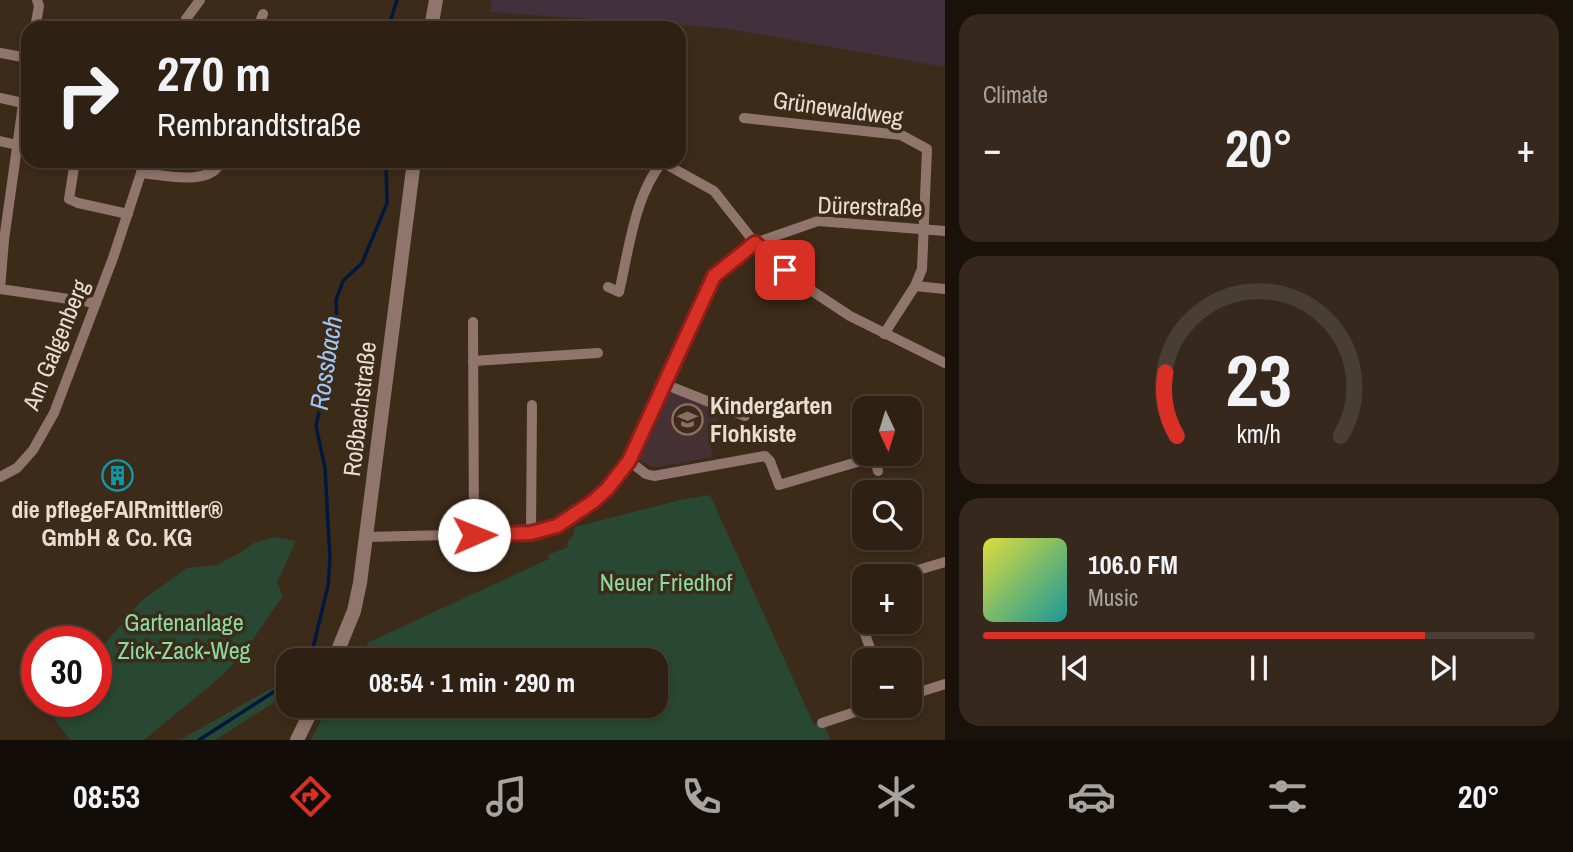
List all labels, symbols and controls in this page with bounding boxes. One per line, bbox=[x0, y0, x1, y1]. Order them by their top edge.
text: 270 m bbox=[157, 40, 271, 106]
icon: right bbox=[42, 49, 133, 140]
text: Climate bbox=[983, 79, 1048, 110]
street label: Grünewaldweg bbox=[771, 83, 905, 133]
text: Rembrandtstraße bbox=[157, 103, 361, 146]
text: 20° bbox=[1225, 113, 1293, 183]
text: − bbox=[983, 123, 1001, 174]
text: + bbox=[1517, 123, 1535, 174]
street label: Dürerstraße bbox=[817, 188, 923, 224]
pin bbox=[755, 240, 815, 300]
icon: arrive bbox=[766, 251, 804, 289]
street label: Am Galgenberg bbox=[14, 275, 96, 415]
water label: Rossbach bbox=[301, 313, 350, 412]
text: 23 bbox=[1226, 331, 1292, 429]
street label: Roßbachstraße bbox=[335, 340, 383, 478]
place label: Kindergarten Flohkiste bbox=[710, 389, 832, 449]
north arrow bbox=[852, 396, 922, 466]
map controls bbox=[852, 396, 922, 718]
school or university icon: Kindergarten Flohkiste bbox=[670, 403, 704, 437]
text: km/h bbox=[1237, 417, 1281, 451]
building icon: die pflegeFAIRmittler® GmbH & Co. KG bbox=[100, 459, 134, 493]
button: search bbox=[852, 480, 922, 550]
place label: die pflegeFAIRmittler® GmbH & Co. KG bbox=[11, 493, 223, 553]
position arrow bbox=[437, 498, 511, 572]
text: 106.0 FM bbox=[1088, 547, 1178, 582]
button: + bbox=[852, 564, 922, 634]
park label: Neuer Friedhof bbox=[600, 566, 733, 598]
text: Music bbox=[1088, 582, 1138, 613]
park label: Gartenanlage Zick-Zack-Weg bbox=[117, 606, 251, 666]
speed limit sign: 30 bbox=[21, 626, 112, 717]
button: − bbox=[852, 648, 922, 718]
icon: previous bbox=[1056, 649, 1094, 687]
icon: pause bbox=[1240, 649, 1278, 687]
icon: next bbox=[1424, 649, 1462, 687]
text: 08:54 · 1 min · 290 m bbox=[369, 665, 575, 700]
icon: directions bbox=[286, 772, 335, 821]
icon: music bbox=[482, 772, 531, 821]
icon: phone bbox=[677, 772, 726, 821]
icon: climate bbox=[872, 772, 921, 821]
icon: car bbox=[1067, 772, 1116, 821]
icon: filters bbox=[1263, 772, 1312, 821]
text: 08:53 bbox=[73, 775, 140, 818]
text: 20° bbox=[1458, 775, 1500, 818]

